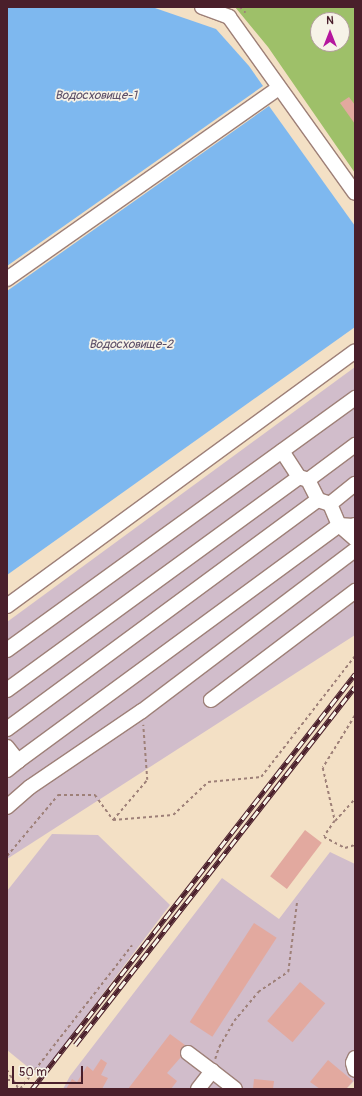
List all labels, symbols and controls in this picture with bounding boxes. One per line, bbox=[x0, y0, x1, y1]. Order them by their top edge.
north arrow bbox=[310, 12, 350, 52]
text: N bbox=[326, 14, 334, 27]
water label: Водосховище-1 bbox=[55, 89, 137, 103]
water label: Водосховище-2 bbox=[89, 338, 173, 352]
scale bar bbox=[14, 1058, 85, 1084]
text: 50 m bbox=[19, 1065, 47, 1080]

